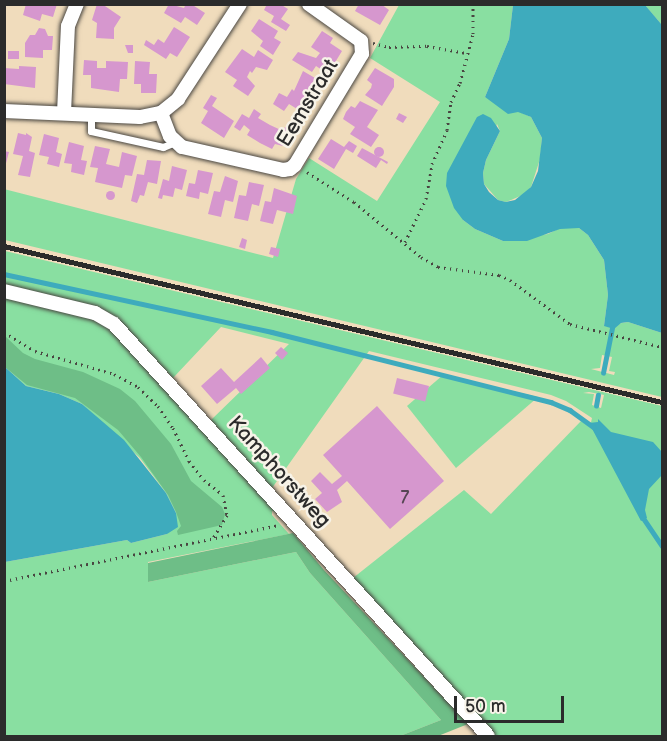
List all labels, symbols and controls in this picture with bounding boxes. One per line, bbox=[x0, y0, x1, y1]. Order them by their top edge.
street label: Eemstraat bbox=[272, 55, 344, 151]
street label: Kamphorstweg bbox=[222, 411, 336, 533]
house number: 7 bbox=[401, 487, 409, 509]
scale bar bbox=[457, 684, 566, 722]
text: 50 m bbox=[465, 696, 506, 717]

